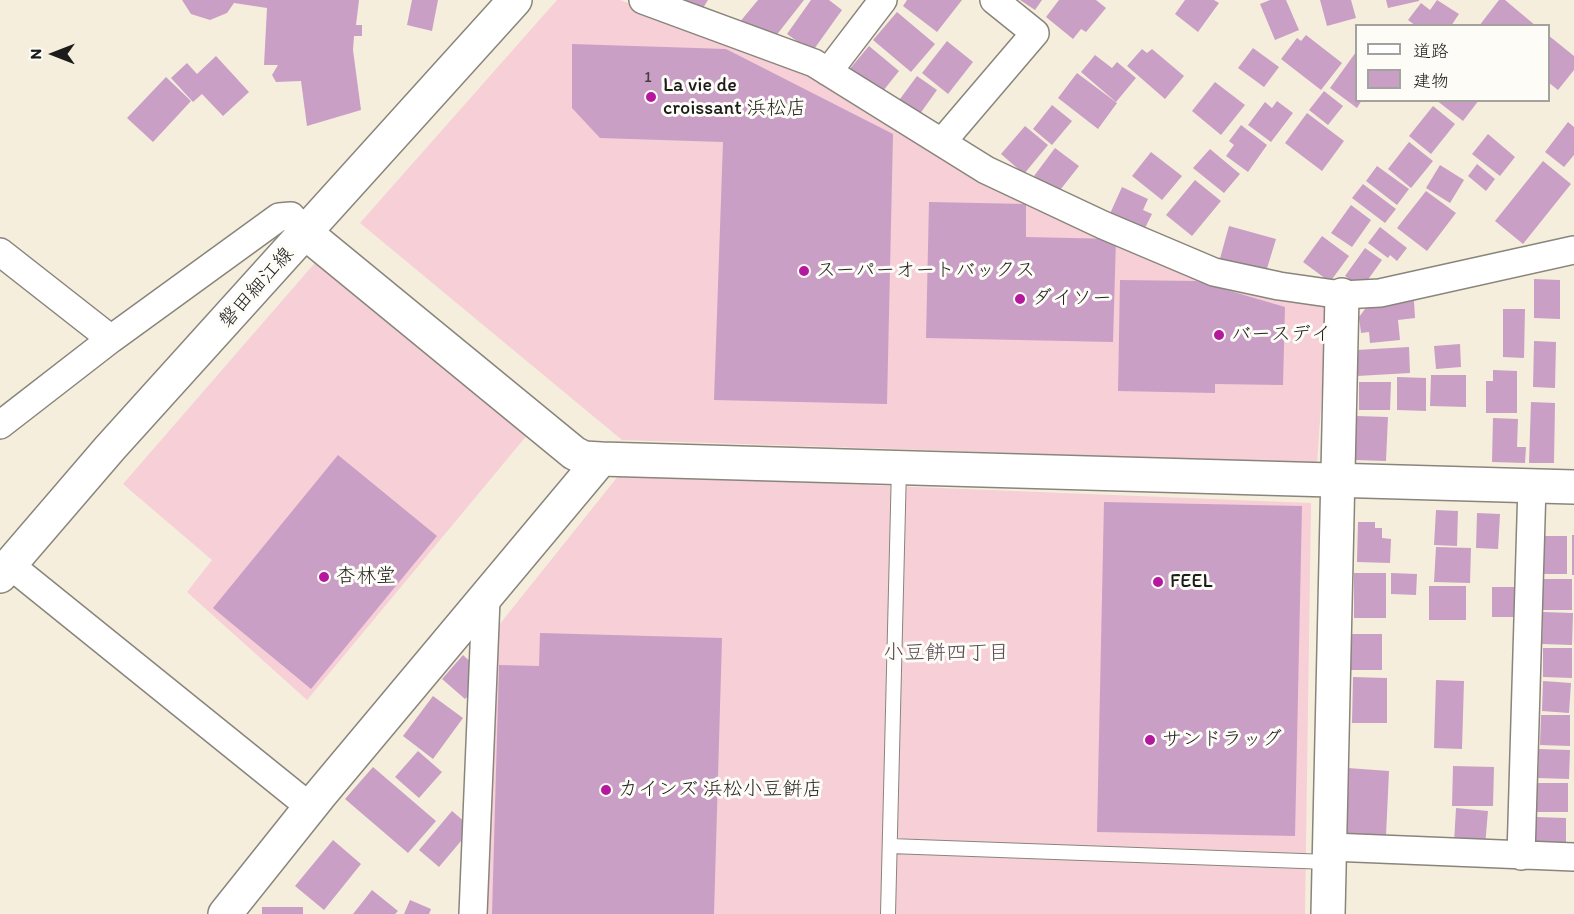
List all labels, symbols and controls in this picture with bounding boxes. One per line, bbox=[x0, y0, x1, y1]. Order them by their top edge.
north arrow bbox=[24, 24, 84, 84]
legend bbox=[1355, 24, 1550, 102]
text: 道路 bbox=[1413, 40, 1449, 62]
text: N bbox=[26, 49, 45, 59]
house number: 1 bbox=[644, 68, 652, 88]
text: 建物 bbox=[1413, 70, 1449, 92]
place label: La vie de croissant 浜松店 bbox=[663, 74, 806, 121]
marker: La vie de croissant 浜松店 bbox=[644, 90, 658, 104]
street label: 磐田細江線 bbox=[215, 243, 299, 333]
place label: スーパーオートバックス bbox=[816, 259, 1035, 283]
marker: スーパーオートバックス bbox=[797, 264, 811, 278]
place label: ダイソー bbox=[1032, 287, 1112, 311]
marker: ダイソー bbox=[1013, 292, 1027, 306]
place label: バースデイ bbox=[1231, 323, 1331, 347]
marker: バースデイ bbox=[1212, 328, 1226, 342]
place label: 杏林堂 bbox=[336, 565, 396, 589]
marker: 杏林堂 bbox=[317, 570, 331, 584]
place label: FEEL bbox=[1170, 570, 1213, 594]
marker: FEEL bbox=[1151, 575, 1165, 589]
district label: 小豆餅四丁目 bbox=[883, 641, 1009, 667]
place label: サンドラッグ bbox=[1162, 728, 1282, 752]
marker: サンドラッグ bbox=[1143, 733, 1157, 747]
place label: カインズ 浜松小豆餠店 bbox=[618, 778, 822, 802]
marker: カインズ 浜松小豆餠店 bbox=[599, 783, 613, 797]

